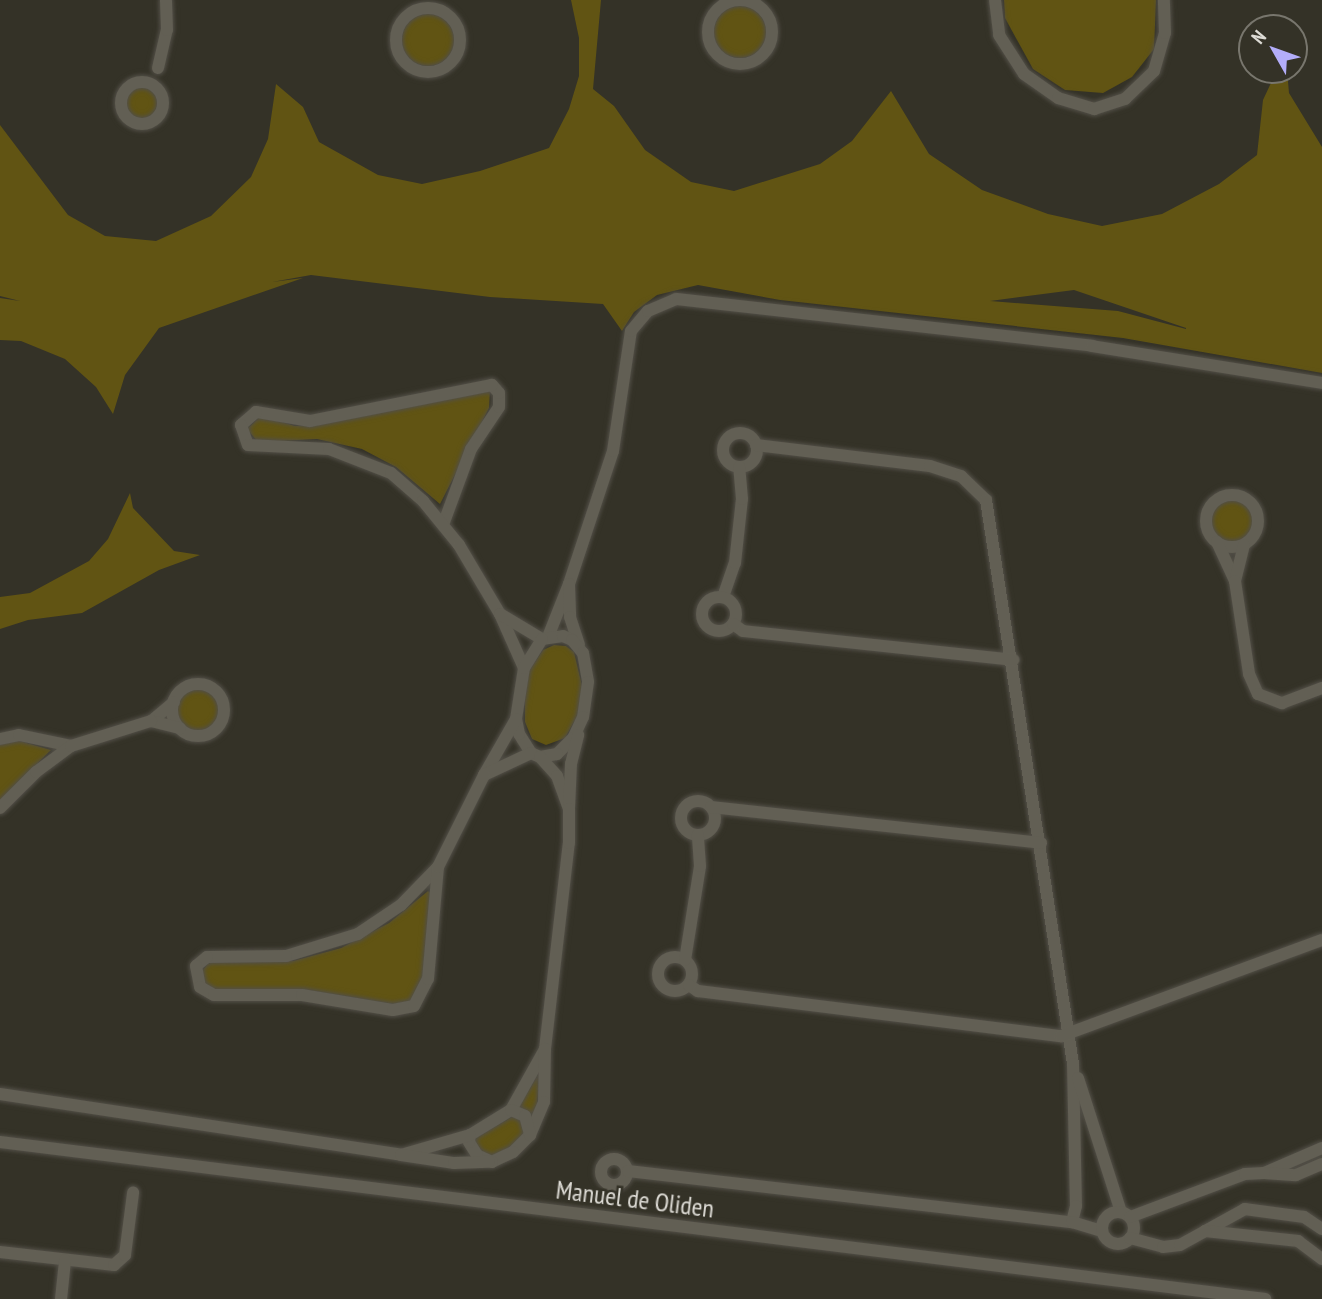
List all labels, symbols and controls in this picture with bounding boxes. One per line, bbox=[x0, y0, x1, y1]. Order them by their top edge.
north arrow bbox=[1238, 14, 1308, 84]
text: N bbox=[1246, 25, 1271, 48]
street label: Manuel de Oliden bbox=[554, 1174, 716, 1224]

